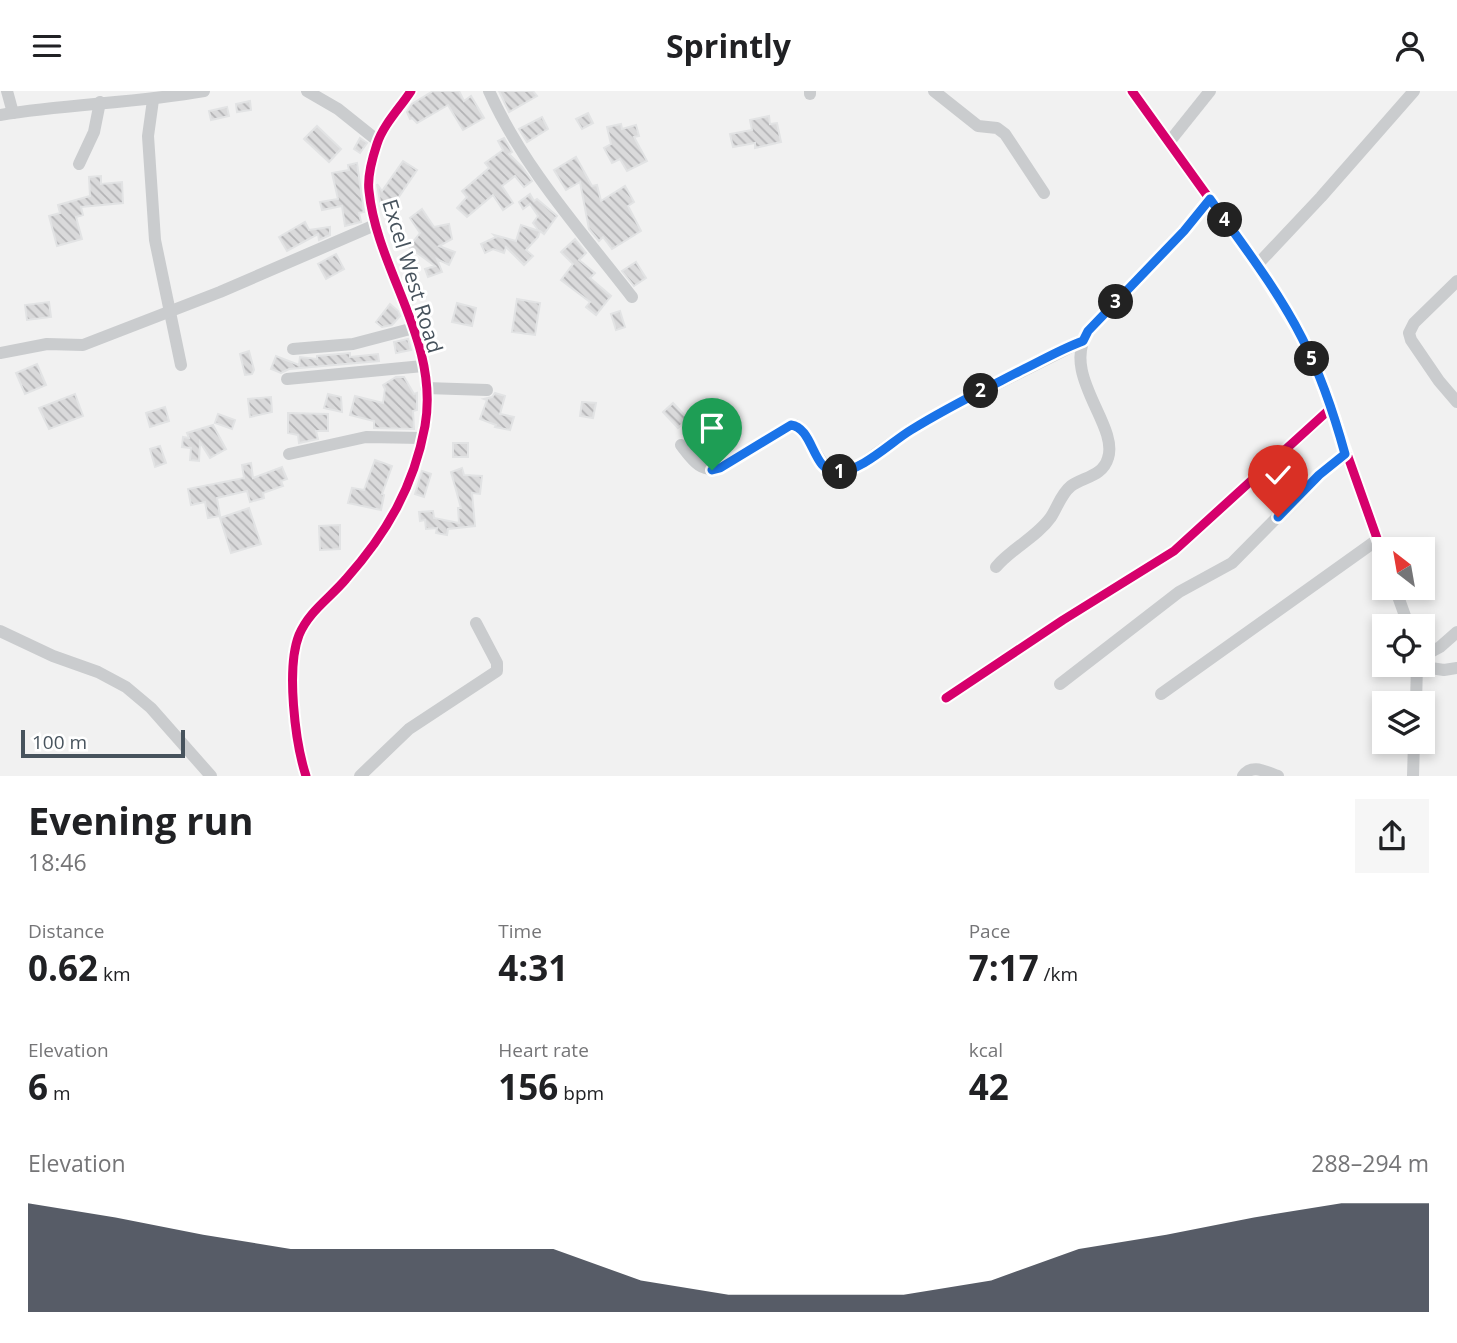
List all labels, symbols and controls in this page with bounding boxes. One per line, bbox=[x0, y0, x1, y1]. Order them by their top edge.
text: Sprintly bbox=[666, 24, 791, 67]
icon: menu bbox=[28, 27, 66, 65]
icon: person bbox=[1391, 27, 1429, 65]
street label: Excel West Road bbox=[376, 196, 450, 356]
pin: 4 bbox=[1208, 202, 1242, 237]
text: 4 bbox=[1219, 206, 1230, 232]
pin: 3 bbox=[1098, 285, 1134, 319]
text: 3 bbox=[1110, 288, 1121, 314]
pin: 5 bbox=[1294, 341, 1330, 377]
text: 5 bbox=[1306, 345, 1317, 371]
pin: 2 bbox=[964, 373, 998, 409]
text: 2 bbox=[975, 377, 986, 403]
pin bbox=[682, 398, 742, 470]
icon: arrive bbox=[693, 409, 731, 447]
pin bbox=[1248, 445, 1308, 517]
pin: 1 bbox=[822, 455, 858, 489]
icon: check bbox=[1259, 456, 1297, 494]
text: 1 bbox=[834, 458, 845, 484]
north arrow bbox=[1372, 537, 1435, 600]
map controls bbox=[1372, 537, 1435, 754]
button: locate bbox=[1372, 614, 1435, 677]
button: layers bbox=[1372, 691, 1435, 754]
scale bar bbox=[21, 727, 186, 759]
text: 100 m bbox=[32, 729, 87, 755]
text: Evening run bbox=[28, 794, 253, 846]
button: share bbox=[1355, 799, 1429, 873]
text: 18:46 bbox=[28, 846, 87, 878]
text: Distance bbox=[28, 918, 104, 944]
text: Time bbox=[498, 918, 542, 944]
text: Pace bbox=[969, 918, 1010, 944]
text: 0.62 bbox=[28, 944, 98, 991]
text: 4:31 bbox=[498, 944, 568, 991]
text: 7:17 bbox=[969, 944, 1039, 991]
text: km bbox=[98, 961, 131, 987]
text: /km bbox=[1039, 961, 1078, 987]
text: Elevation bbox=[28, 1037, 109, 1063]
text: Heart rate bbox=[498, 1037, 589, 1063]
text: kcal bbox=[969, 1037, 1003, 1063]
text: 6 bbox=[28, 1063, 48, 1110]
text: 156 bbox=[498, 1063, 558, 1110]
text: 42 bbox=[969, 1063, 1009, 1110]
text: m bbox=[48, 1080, 71, 1106]
text: bpm bbox=[558, 1080, 604, 1106]
text: Elevation bbox=[28, 1147, 126, 1179]
text: 288–294 m bbox=[1311, 1147, 1429, 1179]

